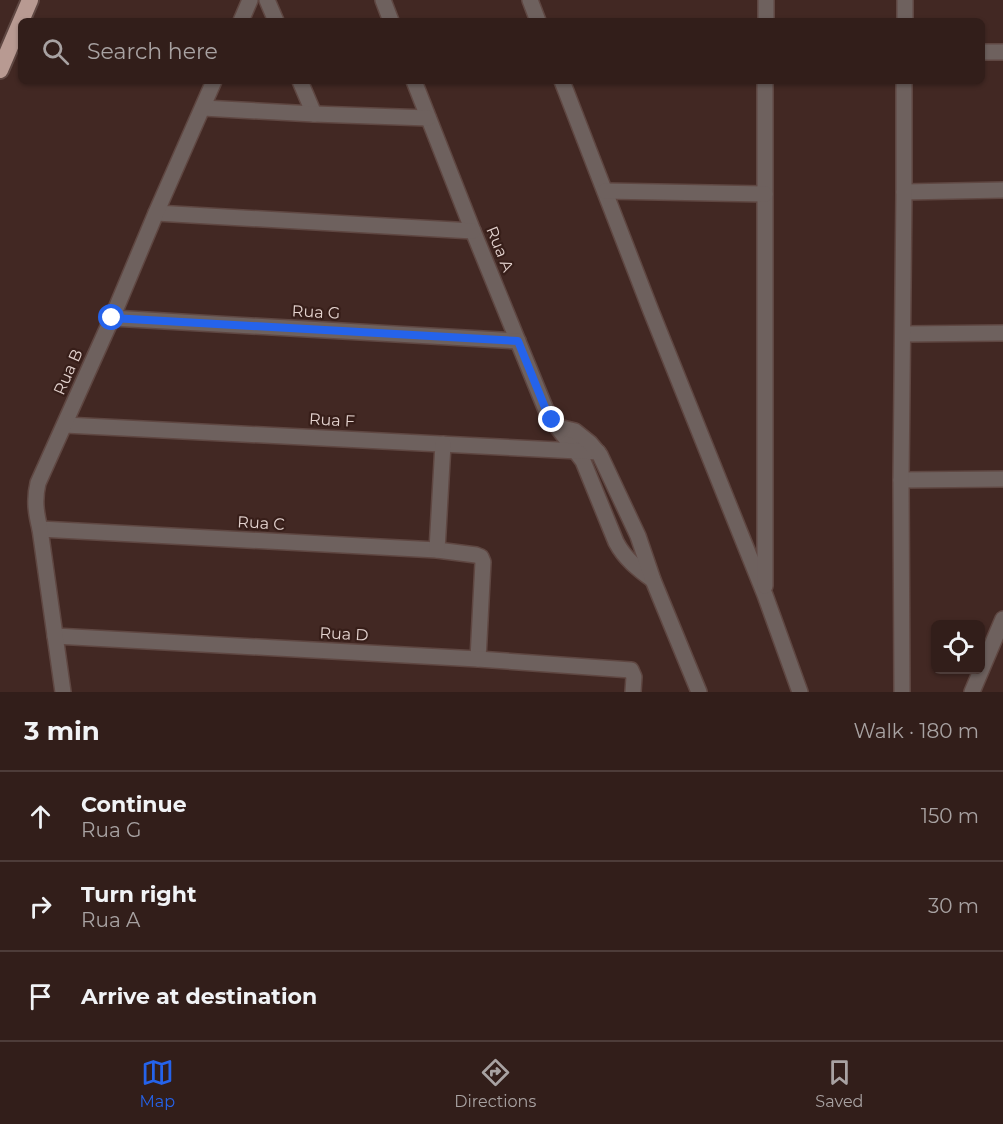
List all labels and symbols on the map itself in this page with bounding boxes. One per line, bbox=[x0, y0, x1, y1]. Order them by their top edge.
street label: Rua A bbox=[482, 223, 518, 275]
street label: Rua G bbox=[291, 301, 341, 323]
route start bbox=[98, 304, 124, 330]
street label: Rua B bbox=[50, 346, 86, 398]
route end bbox=[538, 406, 564, 432]
street label: Rua F bbox=[308, 409, 356, 431]
street label: Rua C bbox=[237, 512, 285, 534]
street label: Rua D bbox=[319, 623, 369, 645]

